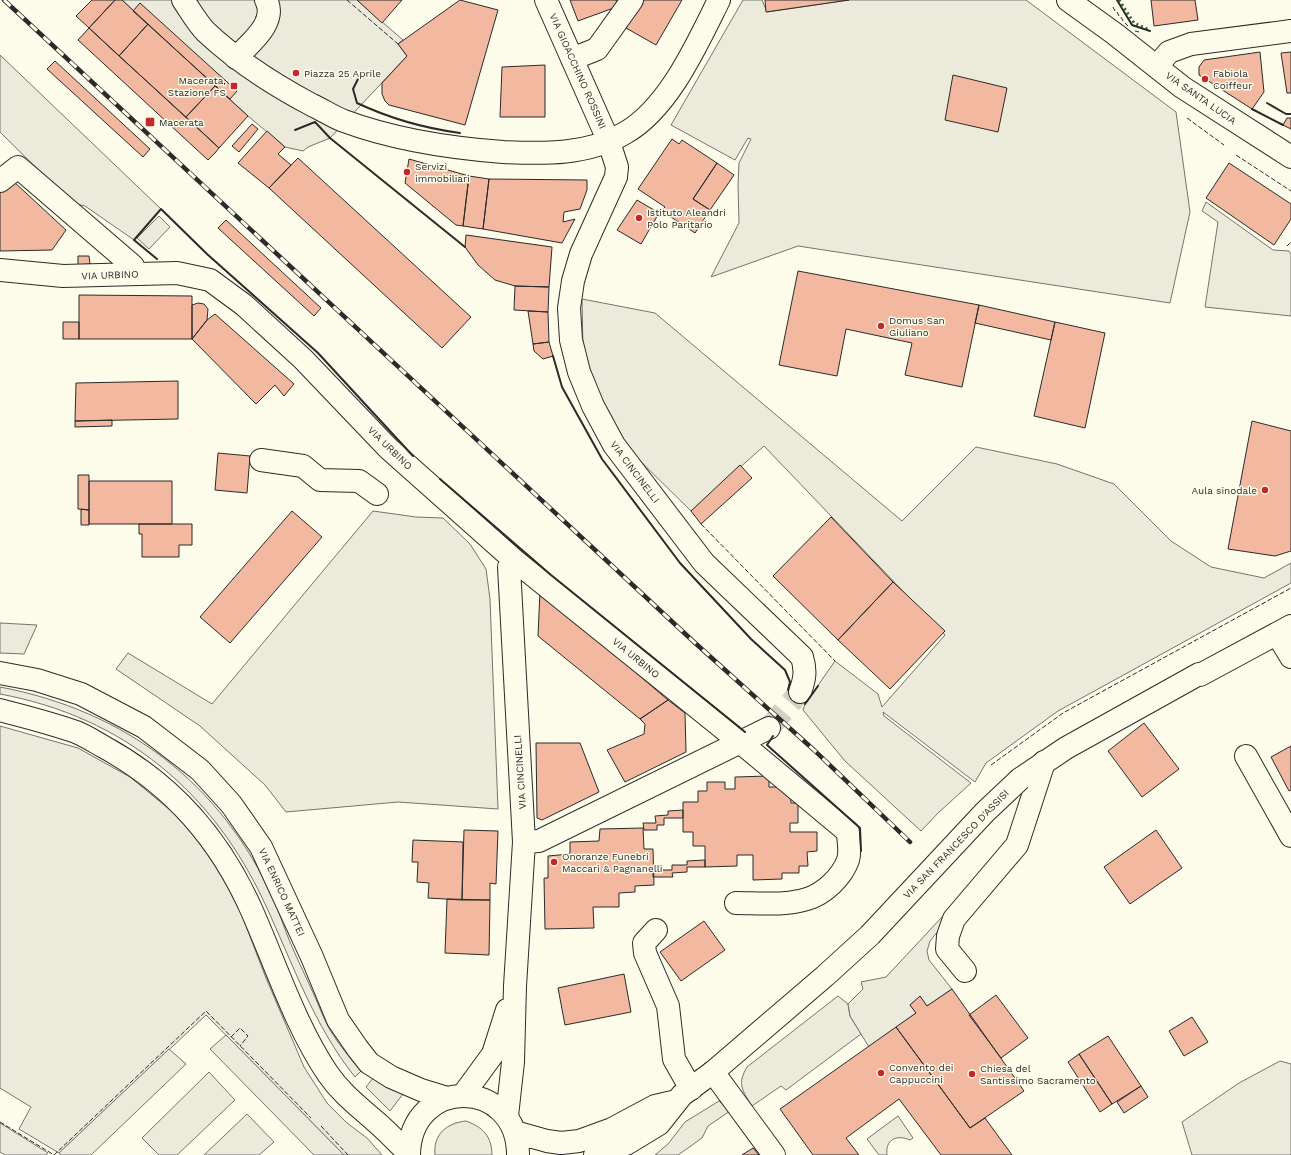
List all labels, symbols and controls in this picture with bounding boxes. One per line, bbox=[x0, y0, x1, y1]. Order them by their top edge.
street label: VIA GIOACCHINO ROSSINI bbox=[547, 12, 609, 130]
marker: Piazza 25 Aprile bbox=[291, 68, 301, 78]
place label: Piazza 25 Aprile bbox=[304, 68, 381, 79]
place label: Fabiola Coiffeur bbox=[1213, 68, 1252, 91]
street label: VIA SANTA LUCIA bbox=[1164, 70, 1239, 127]
marker: Fabiola Coiffeur bbox=[1200, 74, 1210, 84]
place label: Macerata, Stazione FS bbox=[168, 75, 226, 98]
marker: Macerata, Stazione FS bbox=[229, 81, 239, 91]
marker: Macerata bbox=[144, 116, 156, 128]
place label: Macerata bbox=[159, 117, 204, 128]
place label: Servizi immobiliari bbox=[415, 161, 470, 184]
marker: Servizi immobiliari bbox=[402, 167, 412, 177]
place label: Istituto Aleandri Polo Paritario bbox=[647, 207, 726, 230]
marker: Istituto Aleandri Polo Paritario bbox=[634, 213, 644, 223]
street label: VIA URBINO bbox=[81, 269, 139, 281]
place label: Domus San Giuliano bbox=[889, 315, 945, 338]
marker: Domus San Giuliano bbox=[876, 321, 886, 331]
street label: VIA URBINO bbox=[366, 424, 414, 472]
street label: VIA CINCINELLI bbox=[608, 439, 662, 505]
place label: Aula sinodale bbox=[1192, 485, 1257, 496]
marker: Aula sinodale bbox=[1260, 485, 1270, 495]
street label: VIA URBINO bbox=[610, 636, 662, 680]
street label: VIA CINCINELLI bbox=[512, 734, 528, 810]
street label: VIA SAN FRANCESCO D'ASSISI bbox=[901, 787, 1011, 901]
street label: VIA ENRICO MATTEI bbox=[257, 846, 307, 938]
place label: Onoranze Funebri Maccari & Pagnanelli bbox=[562, 851, 662, 874]
marker: Onoranze Funebri Maccari & Pagnanelli bbox=[549, 857, 559, 867]
place label: Convento dei Cappuccini bbox=[889, 1062, 953, 1085]
place label: Chiesa del Santissimo Sacramento bbox=[980, 1063, 1096, 1086]
marker: Convento dei Cappuccini bbox=[876, 1068, 886, 1078]
marker: Chiesa del Santissimo Sacramento bbox=[967, 1069, 977, 1079]

